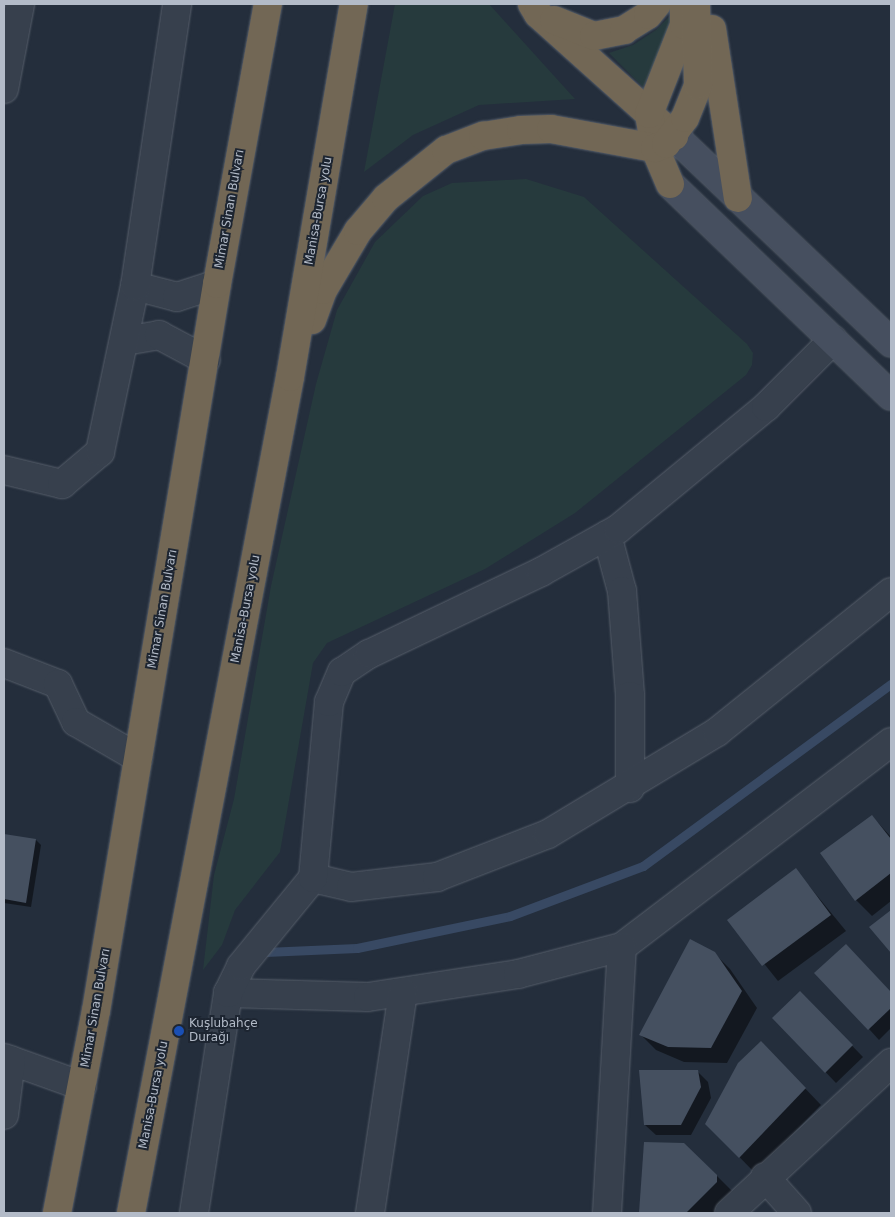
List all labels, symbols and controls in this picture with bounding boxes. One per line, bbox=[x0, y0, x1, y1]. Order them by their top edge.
street label: Mimar Sinan Bulvarı bbox=[212, 148, 248, 270]
street label: Manisa-Bursa yolu bbox=[302, 156, 336, 266]
street label: Mimar Sinan Bulvarı bbox=[145, 548, 181, 670]
street label: Manisa-Bursa yolu bbox=[228, 554, 264, 664]
street label: Mimar Sinan Bulvarı bbox=[78, 947, 114, 1069]
place label: Kuşlubahçe Durağı bbox=[189, 1017, 258, 1045]
marker: Kuşlubahçe Durağı bbox=[173, 1025, 185, 1037]
street label: Manisa-Bursa yolu bbox=[136, 1040, 172, 1150]

